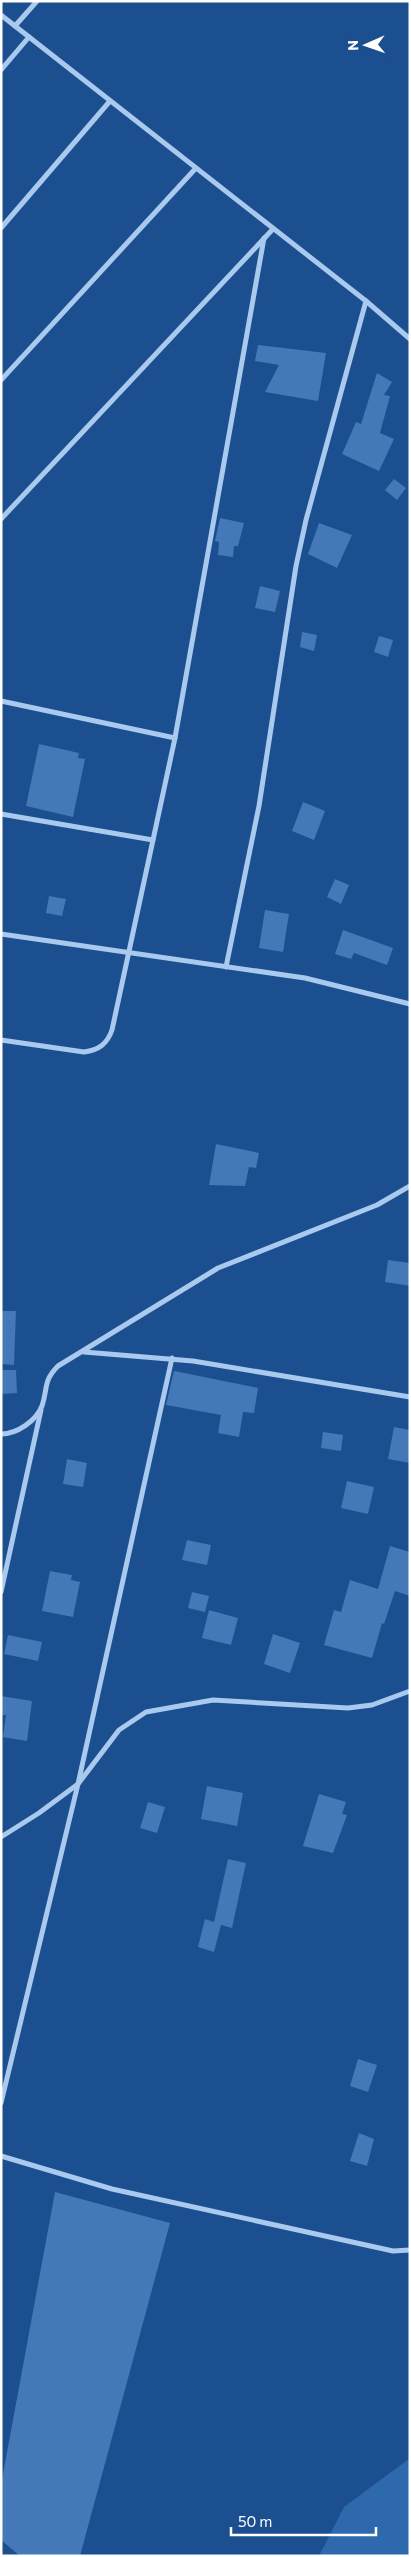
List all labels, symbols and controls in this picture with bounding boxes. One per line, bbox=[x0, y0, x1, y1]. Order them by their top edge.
north arrow bbox=[341, 20, 391, 70]
text: N bbox=[344, 40, 361, 51]
scale bar bbox=[231, 2504, 376, 2536]
text: 50 m bbox=[238, 2512, 272, 2530]

